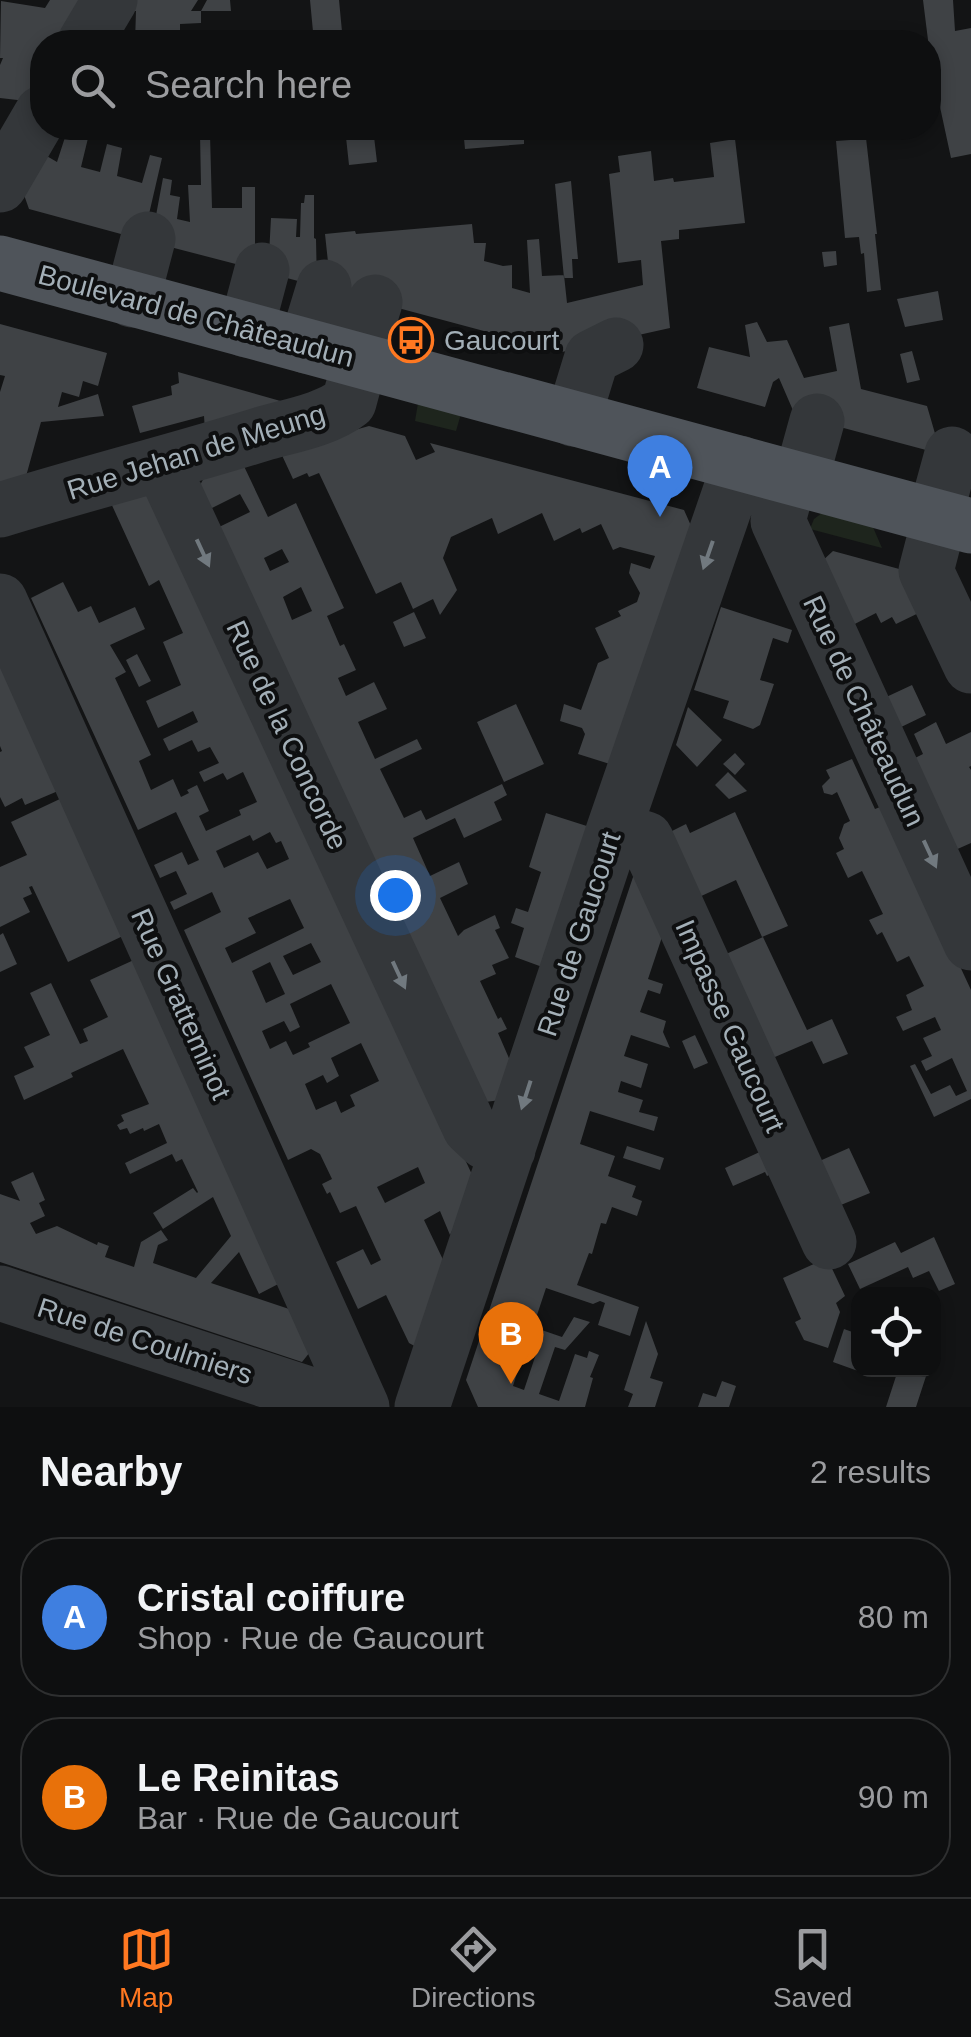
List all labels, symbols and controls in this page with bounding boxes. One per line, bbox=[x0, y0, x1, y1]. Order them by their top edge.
search box bbox=[30, 30, 941, 140]
icon: search bbox=[65, 58, 120, 113]
text: Search here bbox=[145, 64, 352, 106]
street label: Boulevard de Châteaudun bbox=[35, 259, 357, 373]
bus stop icon: Gaucourt bbox=[388, 317, 434, 363]
place label: Gaucourt bbox=[444, 325, 559, 356]
street label: Rue Jehan de Meung bbox=[63, 398, 329, 506]
pin: A bbox=[628, 434, 692, 517]
one-way arrow bbox=[195, 539, 211, 568]
one-way arrow bbox=[699, 540, 714, 570]
street label: Rue de Châteaudun bbox=[797, 591, 931, 831]
street label: Rue de la Concorde bbox=[220, 616, 354, 854]
street label: Rue de Gaucourt bbox=[531, 828, 627, 1040]
one-way arrow bbox=[922, 840, 938, 869]
your location bbox=[370, 870, 421, 921]
street label: Rue Gratteminot bbox=[125, 904, 237, 1104]
street label: Impasse Gaucourt bbox=[669, 915, 791, 1137]
one-way arrow bbox=[391, 960, 407, 990]
one-way arrow bbox=[518, 1081, 533, 1111]
map controls bbox=[851, 1287, 941, 1377]
button: locate bbox=[851, 1287, 941, 1377]
street label: Rue de Coulmiers bbox=[34, 1292, 256, 1390]
pin: B bbox=[478, 1302, 544, 1384]
text: Nearby bbox=[40, 1448, 182, 1495]
text: 2 results bbox=[810, 1454, 931, 1490]
text: Cristal coiffure bbox=[137, 1577, 405, 1619]
text: A bbox=[63, 1599, 86, 1635]
text: 80 m bbox=[858, 1599, 929, 1635]
text: Shop · Rue de Gaucourt bbox=[137, 1620, 484, 1656]
text: Le Reinitas bbox=[137, 1757, 340, 1799]
text: B bbox=[63, 1779, 86, 1815]
text: 90 m bbox=[858, 1779, 929, 1815]
text: Bar · Rue de Gaucourt bbox=[137, 1800, 459, 1836]
tab: Map bbox=[119, 1922, 174, 2014]
tab: Directions bbox=[411, 1922, 536, 2014]
tab: Saved bbox=[773, 1922, 852, 2014]

